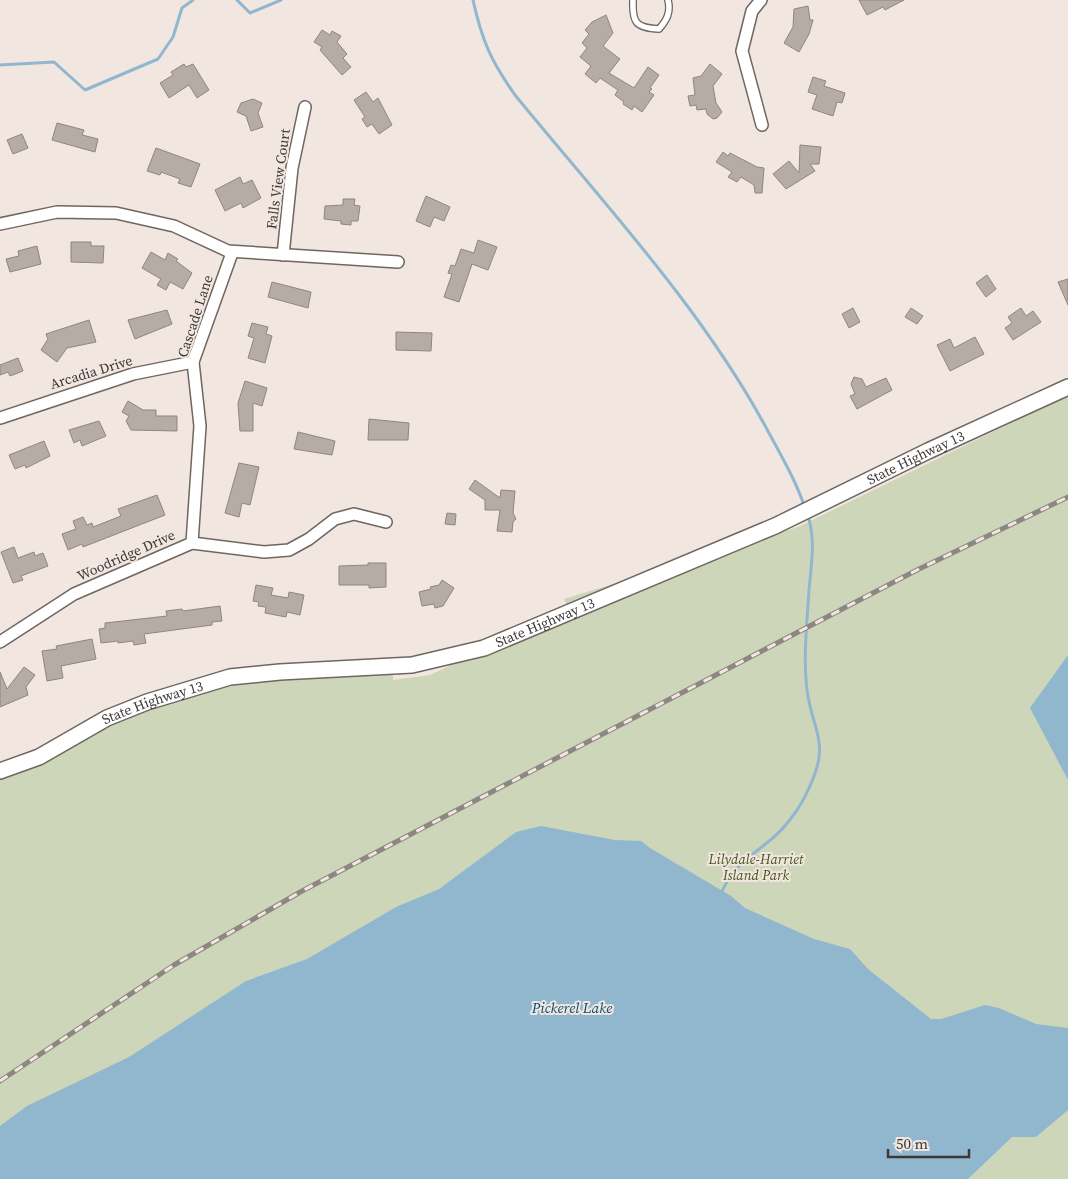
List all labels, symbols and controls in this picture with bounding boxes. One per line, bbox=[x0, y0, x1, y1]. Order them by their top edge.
street label: Falls View Court bbox=[261, 127, 295, 231]
street label: Cascade Lane bbox=[172, 272, 218, 360]
street label: Arcadia Drive bbox=[47, 350, 135, 394]
street label: State Highway 13 bbox=[863, 426, 968, 489]
street label: Woodridge Drive bbox=[74, 525, 178, 585]
street label: State Highway 13 bbox=[492, 593, 598, 652]
street label: State Highway 13 bbox=[98, 676, 206, 729]
park label: Lilydale-Harriet Island Park bbox=[708, 849, 805, 885]
water label: Pickerel Lake bbox=[531, 997, 612, 1018]
scale bar bbox=[888, 1126, 969, 1158]
text: 50 m bbox=[896, 1133, 928, 1154]

